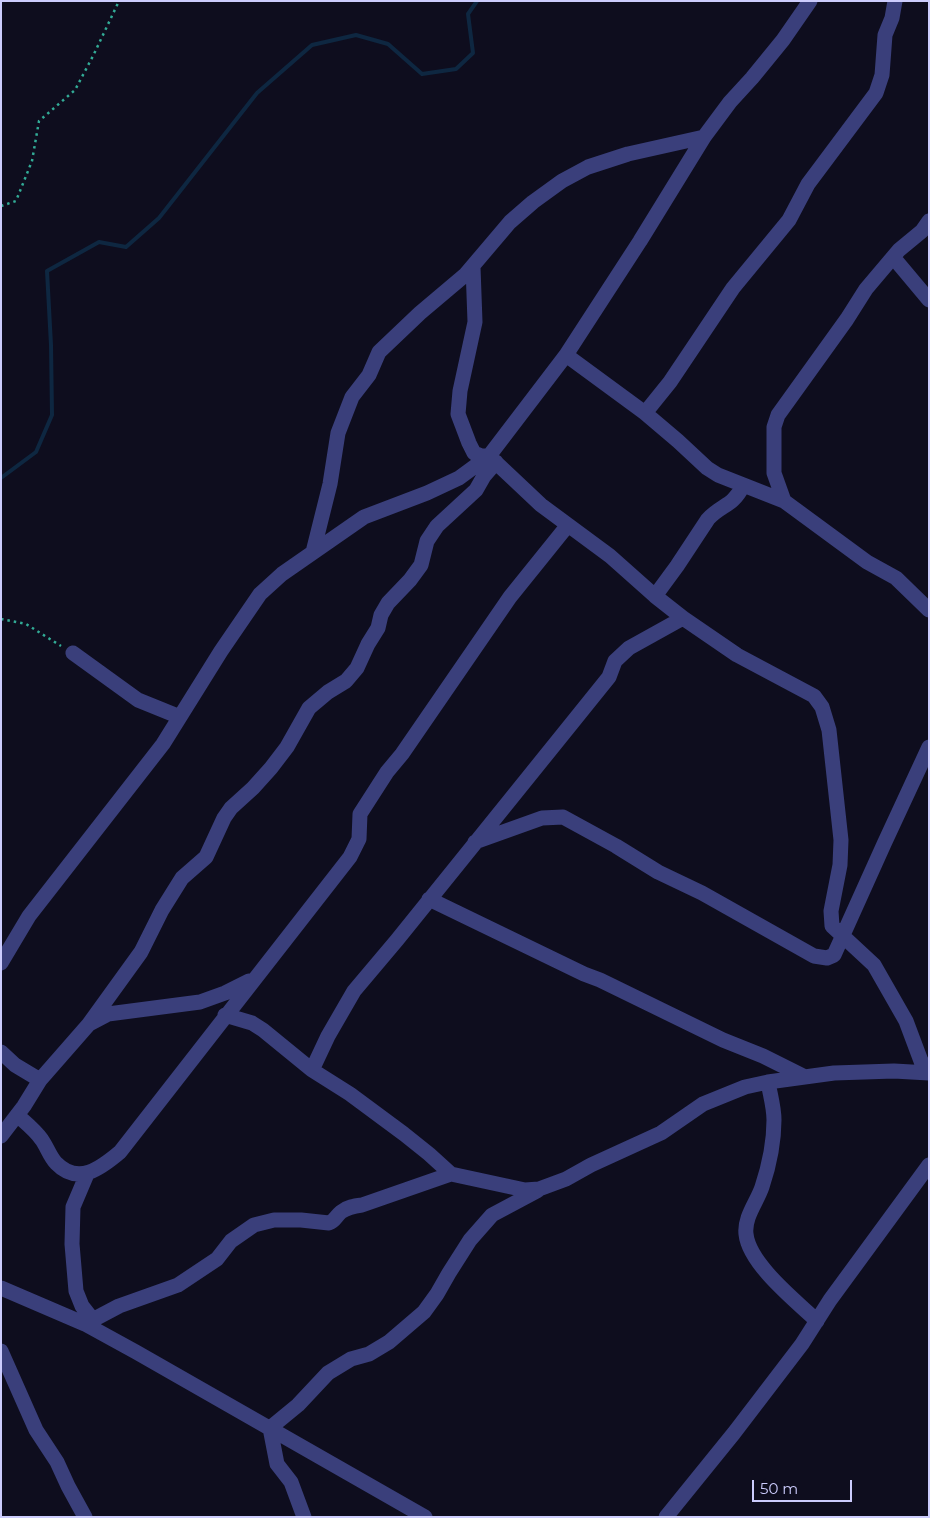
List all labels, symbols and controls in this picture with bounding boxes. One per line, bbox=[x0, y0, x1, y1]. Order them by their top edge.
scale bar bbox=[755, 1470, 855, 1502]
text: 50 m bbox=[760, 1479, 798, 1498]

